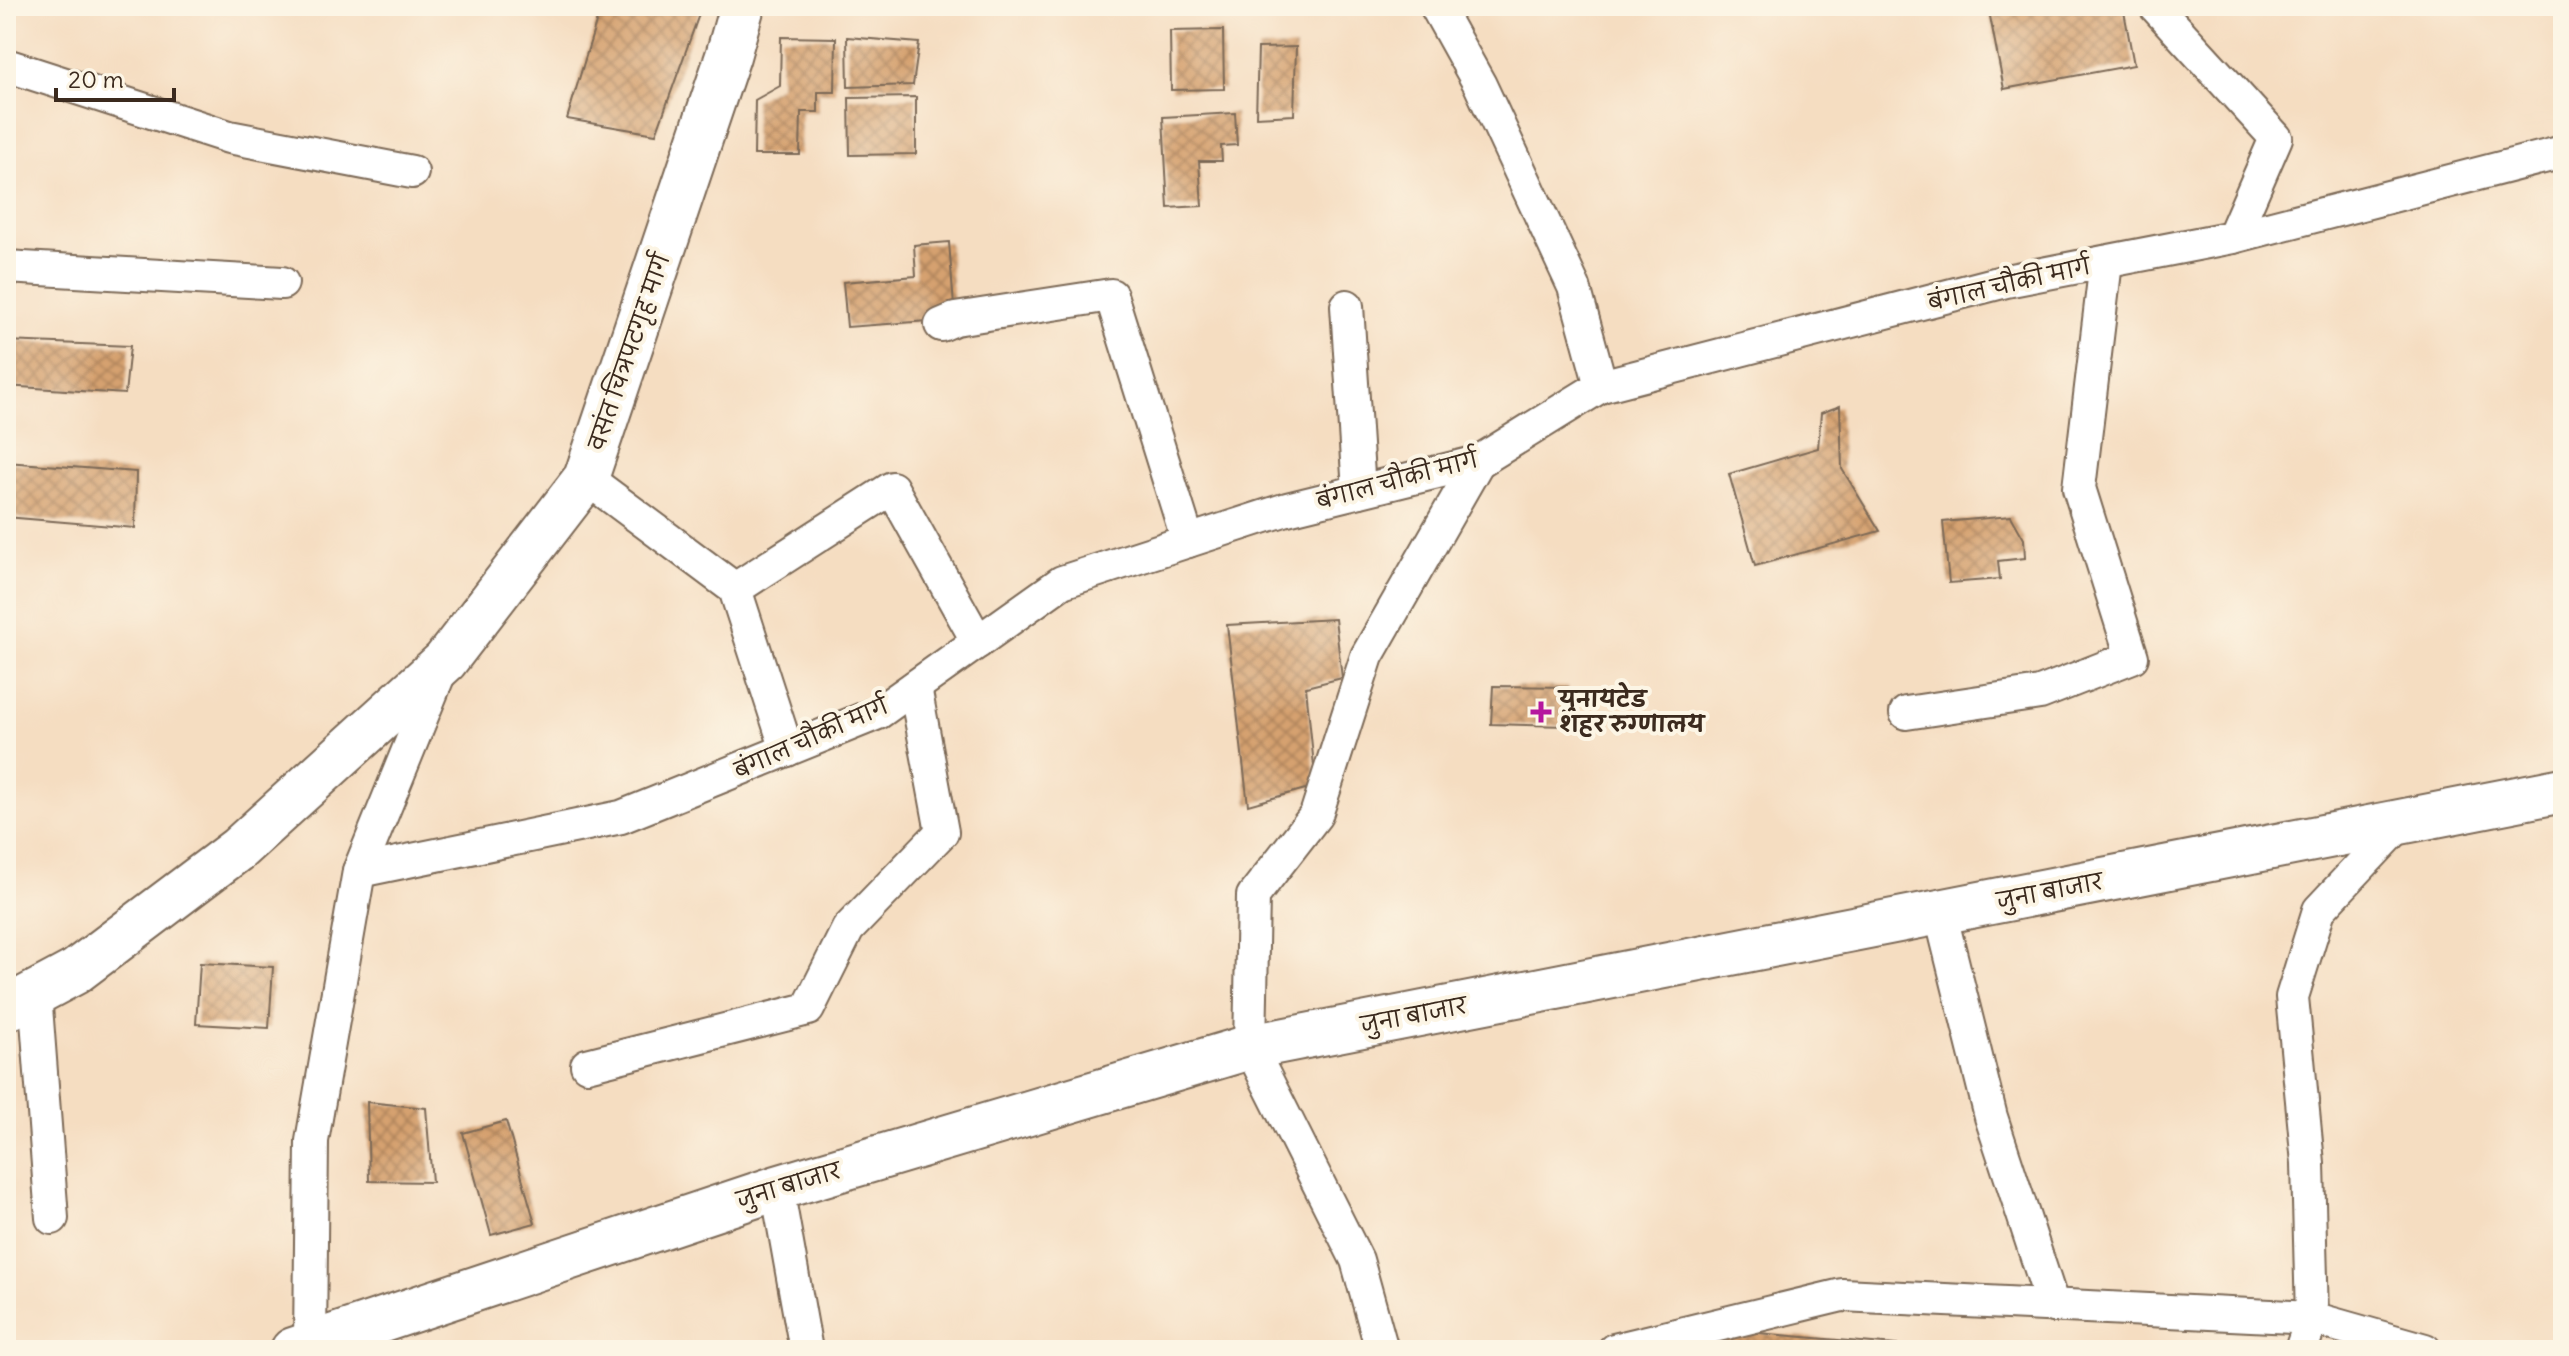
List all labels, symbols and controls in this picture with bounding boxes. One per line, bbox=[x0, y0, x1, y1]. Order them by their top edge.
scale bar bbox=[56, 52, 174, 102]
text: 20 m bbox=[68, 64, 124, 94]
street label: बंगाल चौकी मार्ग bbox=[1924, 246, 2095, 316]
street label: वसंत चित्रपटगृह मार्ग bbox=[579, 247, 679, 455]
street label: बंगाल चौकी मार्ग bbox=[1312, 440, 1482, 515]
place label: युनायटेड शहर रुग्णालय bbox=[1557, 682, 1707, 738]
street label: बंगाल चौकी मार्ग bbox=[727, 686, 894, 785]
marker: युनायटेड शहर रुग्णालय bbox=[1530, 701, 1552, 723]
street label: जुना बाजार bbox=[1994, 867, 2107, 918]
street label: जुना बाजार bbox=[1358, 991, 1471, 1042]
street label: जुना बाजार bbox=[733, 1156, 846, 1217]

